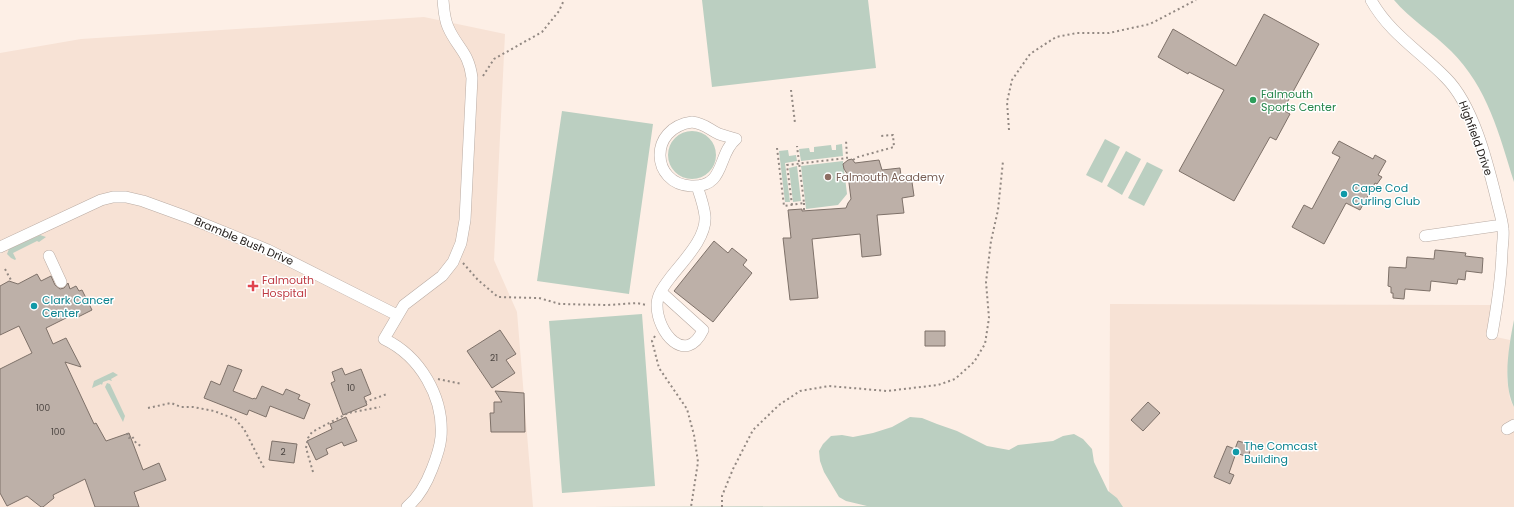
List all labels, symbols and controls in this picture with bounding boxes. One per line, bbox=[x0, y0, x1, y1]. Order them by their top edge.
place label: Falmouth Sports Center bbox=[1261, 86, 1336, 115]
marker: Falmouth Sports Center bbox=[1248, 95, 1258, 105]
street label: Highfield Drive bbox=[1455, 98, 1497, 178]
place label: Falmouth Academy bbox=[836, 169, 945, 185]
marker: Falmouth Academy bbox=[823, 172, 833, 182]
place label: Cape Cod Curling Club bbox=[1352, 180, 1420, 209]
marker: Cape Cod Curling Club bbox=[1339, 189, 1349, 199]
street label: Bramble Bush Drive bbox=[192, 213, 296, 269]
place label: Falmouth Hospital bbox=[262, 272, 314, 301]
marker: Falmouth Hospital bbox=[247, 280, 259, 292]
place label: Clark Cancer Center bbox=[42, 292, 114, 321]
marker: Clark Cancer Center bbox=[29, 301, 39, 311]
house number: 21 bbox=[490, 352, 498, 364]
house number: 10 bbox=[347, 382, 356, 394]
house number: 100 bbox=[36, 402, 50, 414]
house number: 100 bbox=[51, 426, 65, 438]
place label: The Comcast Building bbox=[1244, 438, 1317, 467]
house number: 2 bbox=[280, 446, 286, 458]
marker: The Comcast Building bbox=[1231, 447, 1241, 457]

